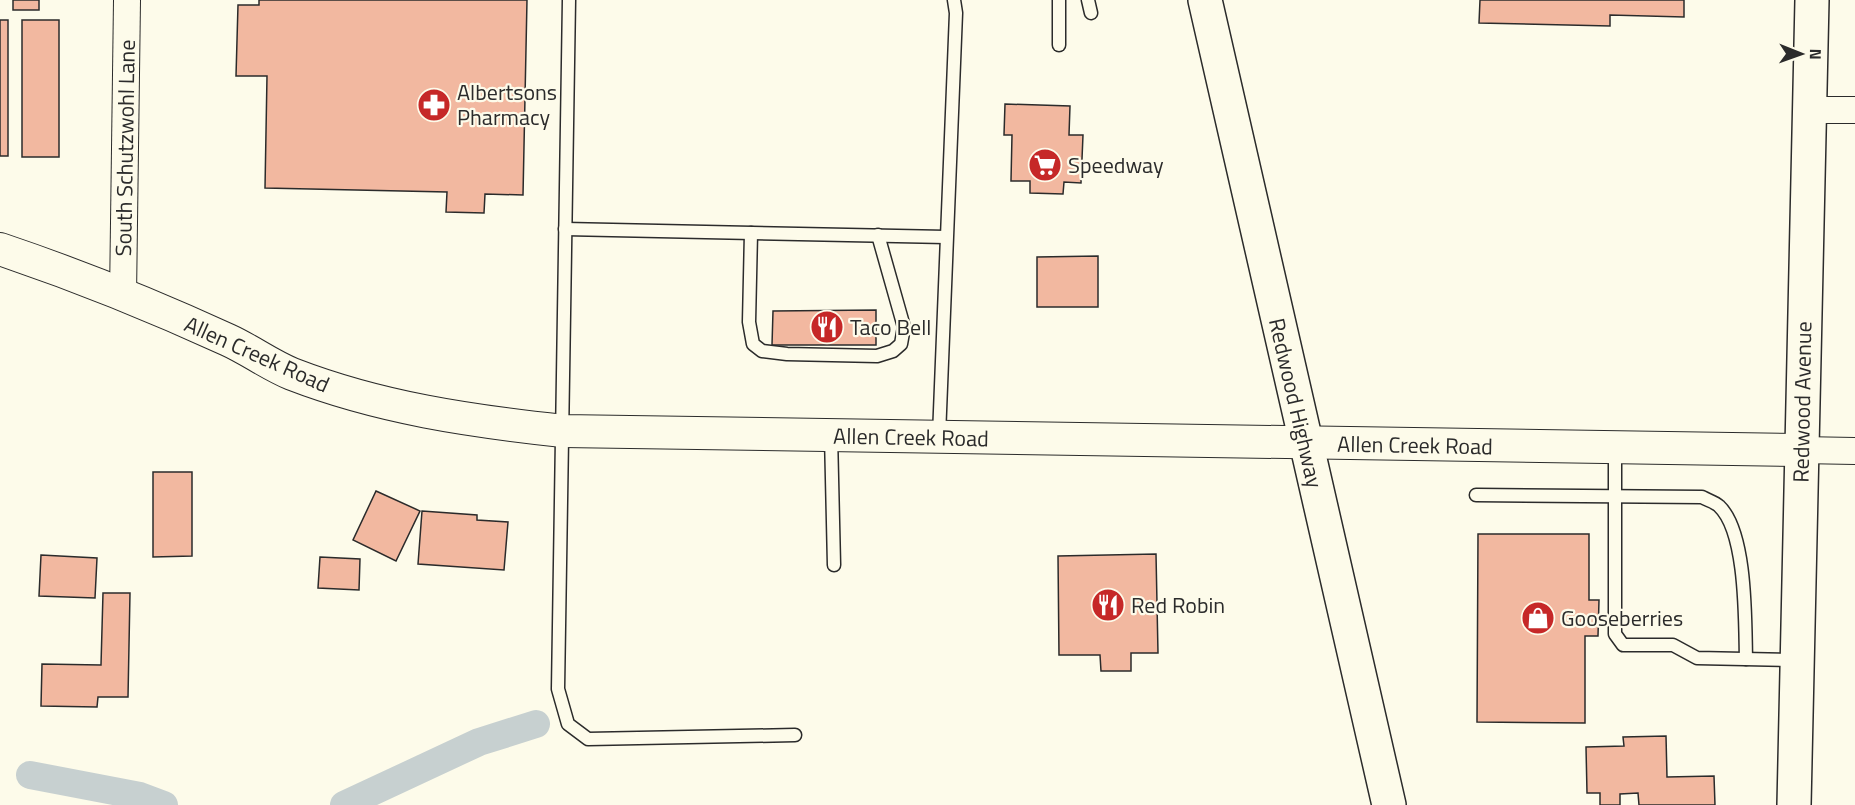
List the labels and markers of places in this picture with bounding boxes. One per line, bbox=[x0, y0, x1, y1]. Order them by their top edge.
place label: Albertsons Pharmacy bbox=[457, 75, 557, 134]
pharmacy icon: Albertsons Pharmacy bbox=[416, 87, 452, 123]
supermarket icon: Speedway bbox=[1027, 147, 1063, 183]
place label: Speedway bbox=[1068, 148, 1164, 182]
restaurant icon: Taco Bell bbox=[809, 309, 845, 345]
place label: Taco Bell bbox=[850, 310, 931, 344]
restaurant icon: Red Robin bbox=[1090, 587, 1126, 623]
place label: Red Robin bbox=[1131, 588, 1225, 622]
shop icon: Gooseberries bbox=[1520, 600, 1556, 636]
place label: Gooseberries bbox=[1561, 601, 1683, 635]

